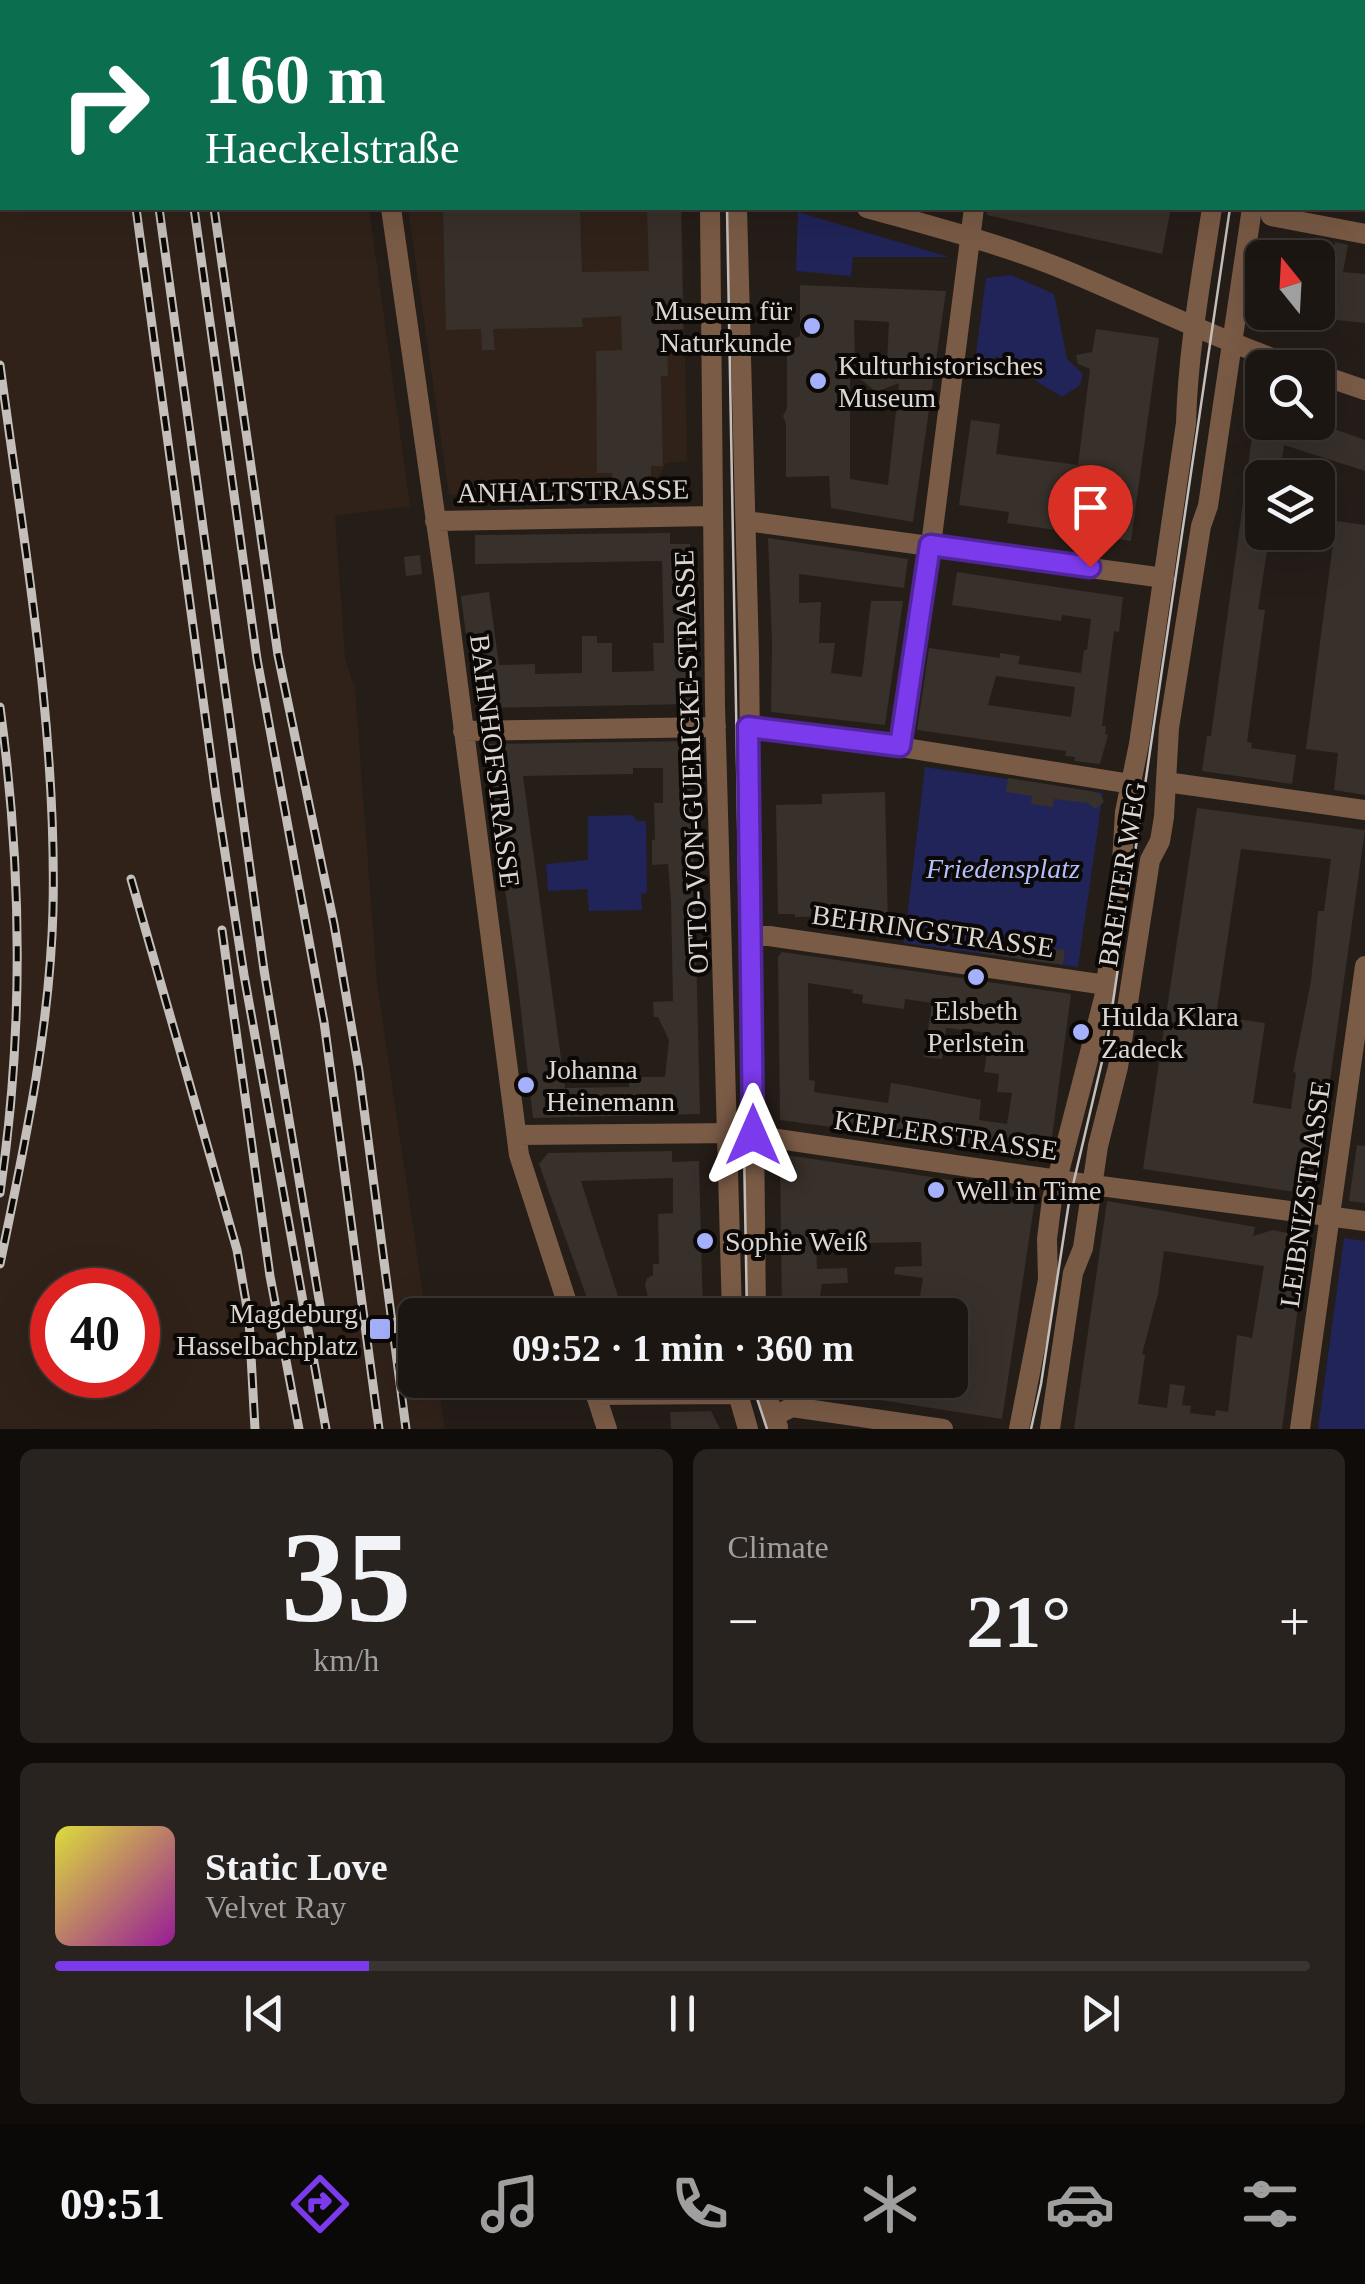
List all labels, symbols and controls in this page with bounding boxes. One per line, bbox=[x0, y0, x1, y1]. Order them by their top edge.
icon: right bbox=[40, 40, 170, 170]
text: 160 m bbox=[205, 41, 386, 118]
text: Haeckelstraße bbox=[205, 123, 460, 173]
north arrow bbox=[1245, 240, 1335, 330]
map controls bbox=[1245, 240, 1335, 550]
place label: Museum für Naturkunde bbox=[654, 295, 793, 358]
marker: Museum für Naturkunde bbox=[801, 315, 823, 337]
place label: Kulturhistorisches Museum bbox=[838, 350, 1043, 413]
button: search bbox=[1245, 350, 1335, 440]
marker: Kulturhistorisches Museum bbox=[807, 370, 829, 392]
button: layers bbox=[1245, 460, 1335, 550]
pin bbox=[1048, 465, 1133, 568]
street label: ANHALTSTRASSE bbox=[457, 473, 689, 509]
icon: arrive bbox=[1063, 480, 1118, 535]
street label: OTTO-VON-GUERICKE-STRASSE bbox=[668, 550, 714, 974]
street label: BAHNHOFSTRASSE bbox=[464, 632, 526, 890]
street label: BREITER WEG bbox=[1092, 779, 1152, 969]
park label: Friedensplatz bbox=[925, 853, 1080, 884]
street label: BEHRINGSTRASSE bbox=[810, 899, 1056, 963]
marker: Elsbeth Perlstein bbox=[965, 966, 987, 988]
place label: Elsbeth Perlstein bbox=[927, 995, 1025, 1058]
place label: Hulda Klara Zadeck bbox=[1101, 1001, 1239, 1064]
marker: Hulda Klara Zadeck bbox=[1070, 1021, 1092, 1043]
place label: Johanna Heinemann bbox=[546, 1054, 675, 1117]
marker: Johanna Heinemann bbox=[515, 1074, 537, 1096]
street label: LEIBNIZSTRASSE bbox=[1274, 1079, 1336, 1309]
position arrow bbox=[701, 1083, 805, 1187]
street label: KEPLERSTRASSE bbox=[832, 1104, 1060, 1166]
place label: Well in Time bbox=[956, 1175, 1102, 1206]
marker: Well in Time bbox=[925, 1179, 947, 1201]
place label: Sophie Weiß bbox=[725, 1226, 868, 1257]
marker: Sophie Weiß bbox=[694, 1230, 716, 1252]
speed limit sign: 40 bbox=[30, 1268, 160, 1398]
place label: Magdeburg Hasselbachplatz bbox=[176, 1298, 358, 1361]
marker: Magdeburg Hasselbachplatz bbox=[367, 1316, 393, 1342]
text: 09:52 · 1 min · 360 m bbox=[512, 1327, 854, 1369]
text: 35 bbox=[281, 1505, 411, 1649]
text: Climate bbox=[728, 1529, 829, 1565]
text: 21° bbox=[966, 1580, 1071, 1663]
text: − bbox=[728, 1591, 759, 1652]
text: + bbox=[1279, 1591, 1310, 1652]
text: km/h bbox=[313, 1642, 379, 1678]
text: Static Love bbox=[205, 1846, 388, 1888]
text: Velvet Ray bbox=[205, 1889, 346, 1925]
icon: previous bbox=[237, 1986, 292, 2041]
icon: pause bbox=[655, 1986, 710, 2041]
icon: next bbox=[1073, 1986, 1128, 2041]
icon: directions bbox=[285, 2169, 355, 2239]
icon: music bbox=[475, 2169, 545, 2239]
icon: phone bbox=[665, 2169, 735, 2239]
icon: climate bbox=[855, 2169, 925, 2239]
icon: car bbox=[1045, 2169, 1115, 2239]
icon: filters bbox=[1235, 2169, 1305, 2239]
text: 09:51 bbox=[60, 2179, 165, 2229]

